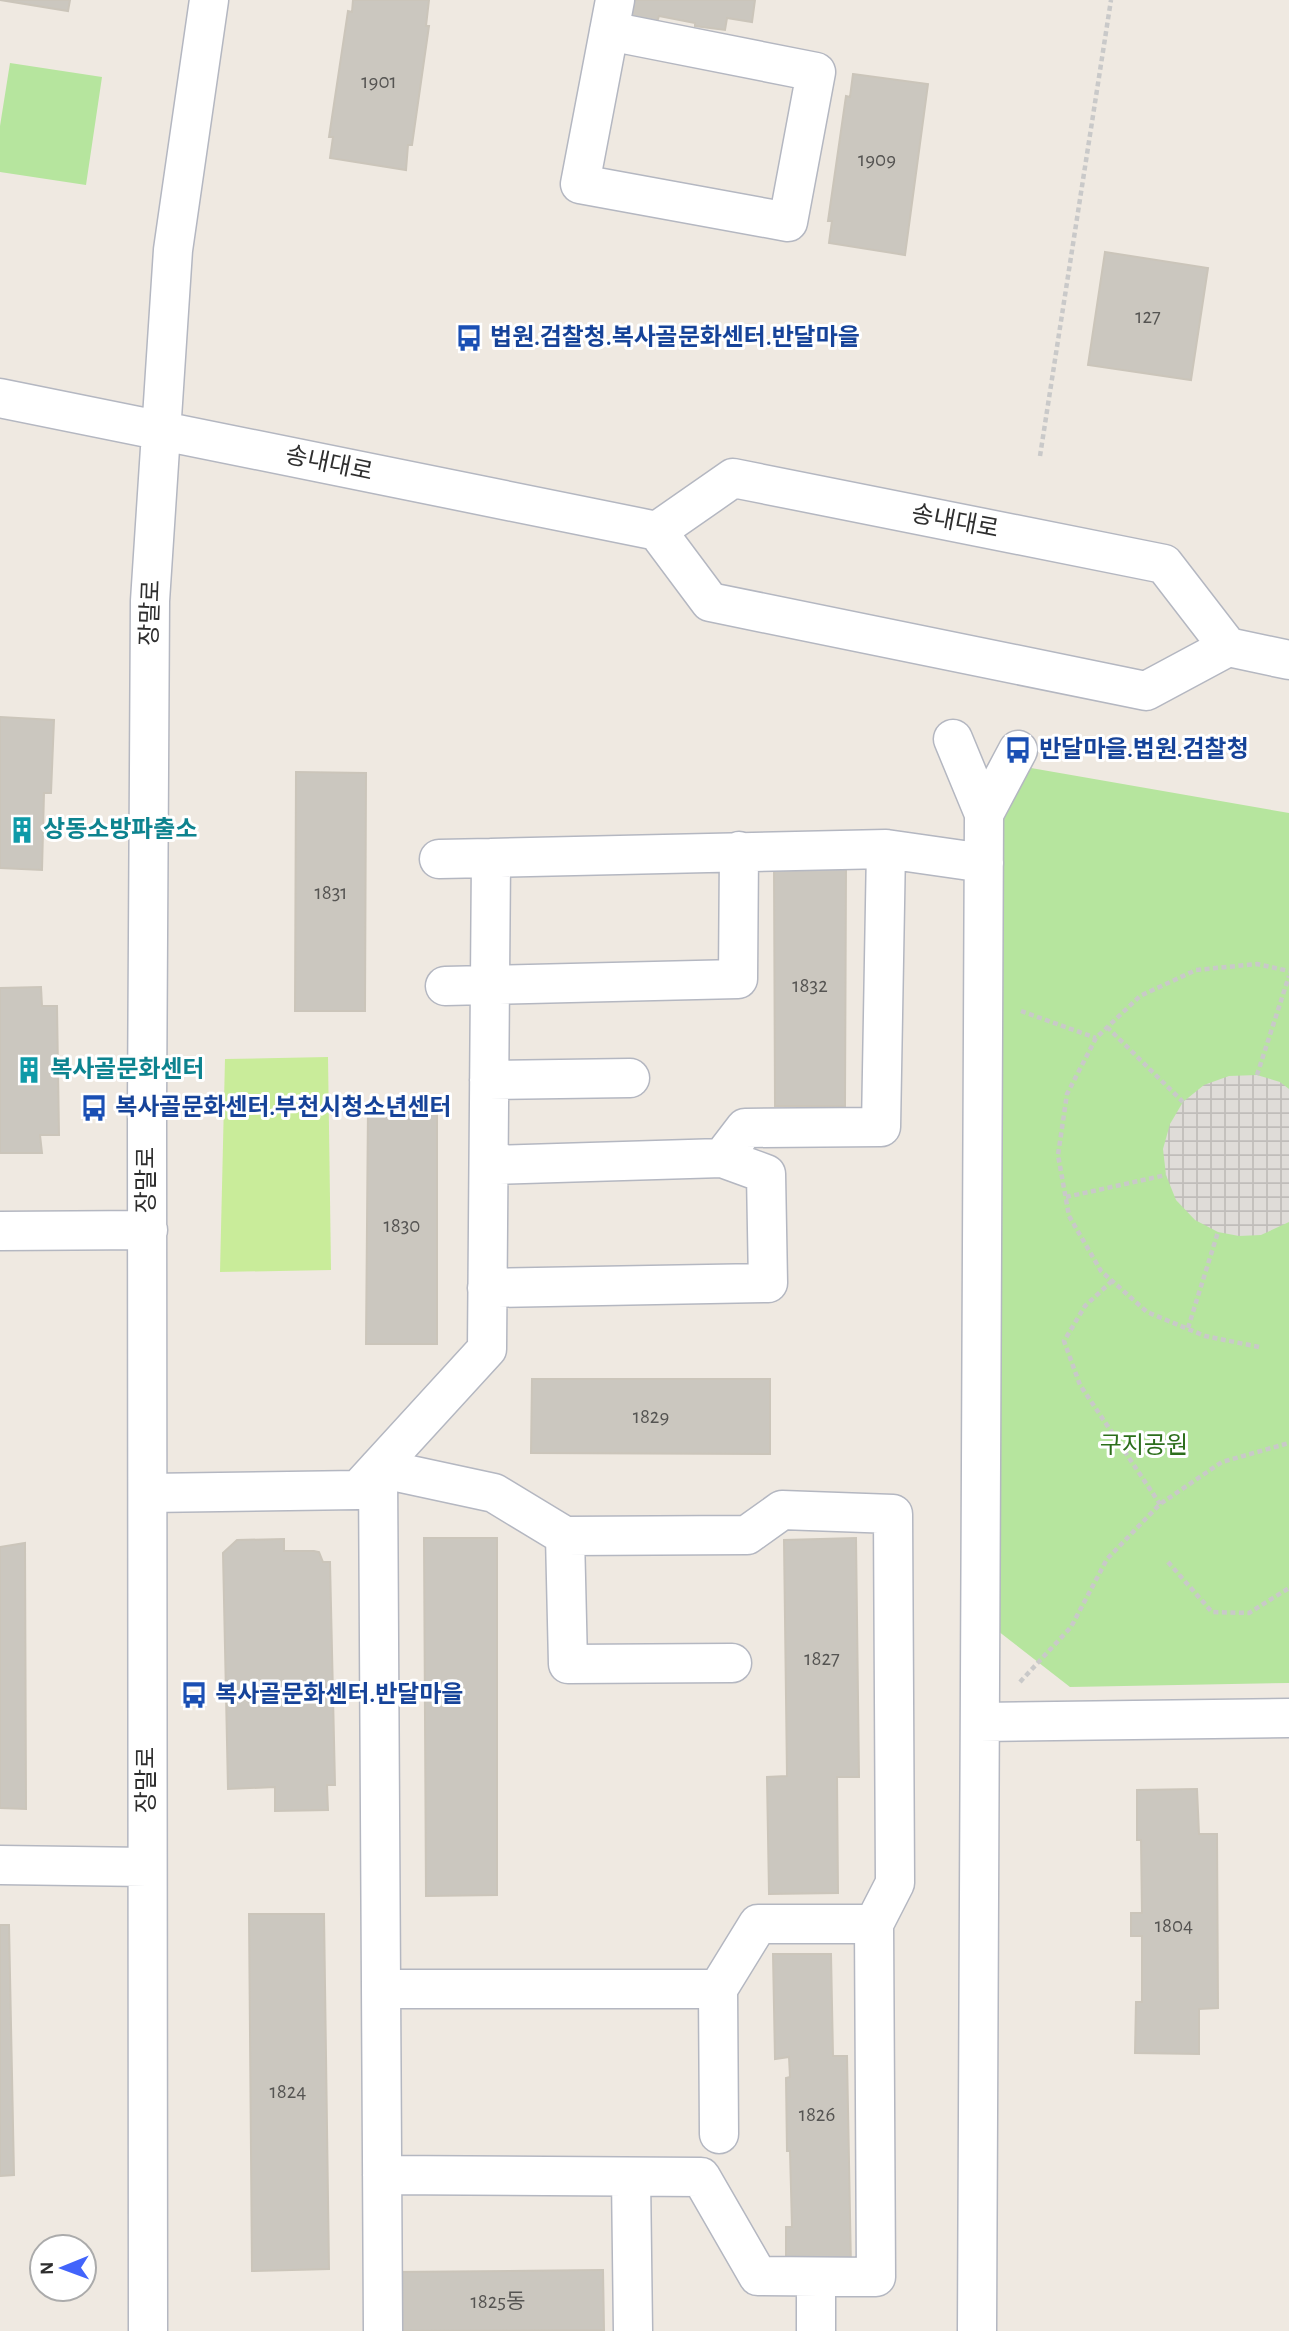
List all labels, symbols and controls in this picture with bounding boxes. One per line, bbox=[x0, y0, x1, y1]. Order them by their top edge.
house number: 1901 bbox=[361, 71, 397, 92]
house number: 1909 bbox=[858, 149, 896, 170]
house number: 127 bbox=[1135, 306, 1161, 327]
bus stop icon: 법원.검찰청.복사골문화센터.반달마을 bbox=[454, 323, 484, 353]
place label: 법원.검찰청.복사골문화센터.반달마을 bbox=[490, 324, 860, 350]
street label: 송내대로 bbox=[283, 442, 375, 485]
street label: 송내대로 bbox=[909, 501, 1001, 542]
street label: 장말로 bbox=[136, 579, 164, 647]
bus stop icon: 반달마을.법원.검찰청 bbox=[1003, 735, 1033, 765]
place label: 반달마을.법원.검찰청 bbox=[1039, 736, 1249, 762]
building icon: 상동소방파출소 bbox=[7, 815, 37, 845]
place label: 상동소방파출소 bbox=[43, 816, 198, 842]
house number: 1831 bbox=[314, 882, 348, 903]
house number: 1832 bbox=[792, 975, 828, 996]
building icon: 복사골문화센터 bbox=[14, 1055, 44, 1085]
place label: 복사골문화센터 bbox=[50, 1056, 205, 1082]
bus stop icon: 복사골문화센터.부천시청소년센터 bbox=[79, 1093, 109, 1123]
place label: 복사골문화센터.부천시청소년센터 bbox=[115, 1094, 452, 1120]
street label: 장말로 bbox=[133, 1147, 159, 1213]
house number: 1830 bbox=[384, 1215, 420, 1236]
house number: 1829 bbox=[633, 1406, 669, 1427]
park label: 구지공원 bbox=[1100, 1433, 1188, 1458]
house number: 1827 bbox=[804, 1648, 840, 1669]
bus stop icon: 복사골문화센터.반달마을 bbox=[179, 1680, 209, 1710]
place label: 복사골문화센터.반달마을 bbox=[215, 1681, 463, 1707]
street label: 장말로 bbox=[133, 1747, 159, 1813]
house number: 1804 bbox=[1155, 1915, 1193, 1936]
house number: 1824 bbox=[270, 2081, 306, 2102]
house number: 1826 bbox=[799, 2104, 835, 2125]
north arrow bbox=[28, 2233, 98, 2303]
text: N bbox=[38, 2261, 57, 2275]
house number: 1825동 bbox=[471, 2291, 525, 2312]

